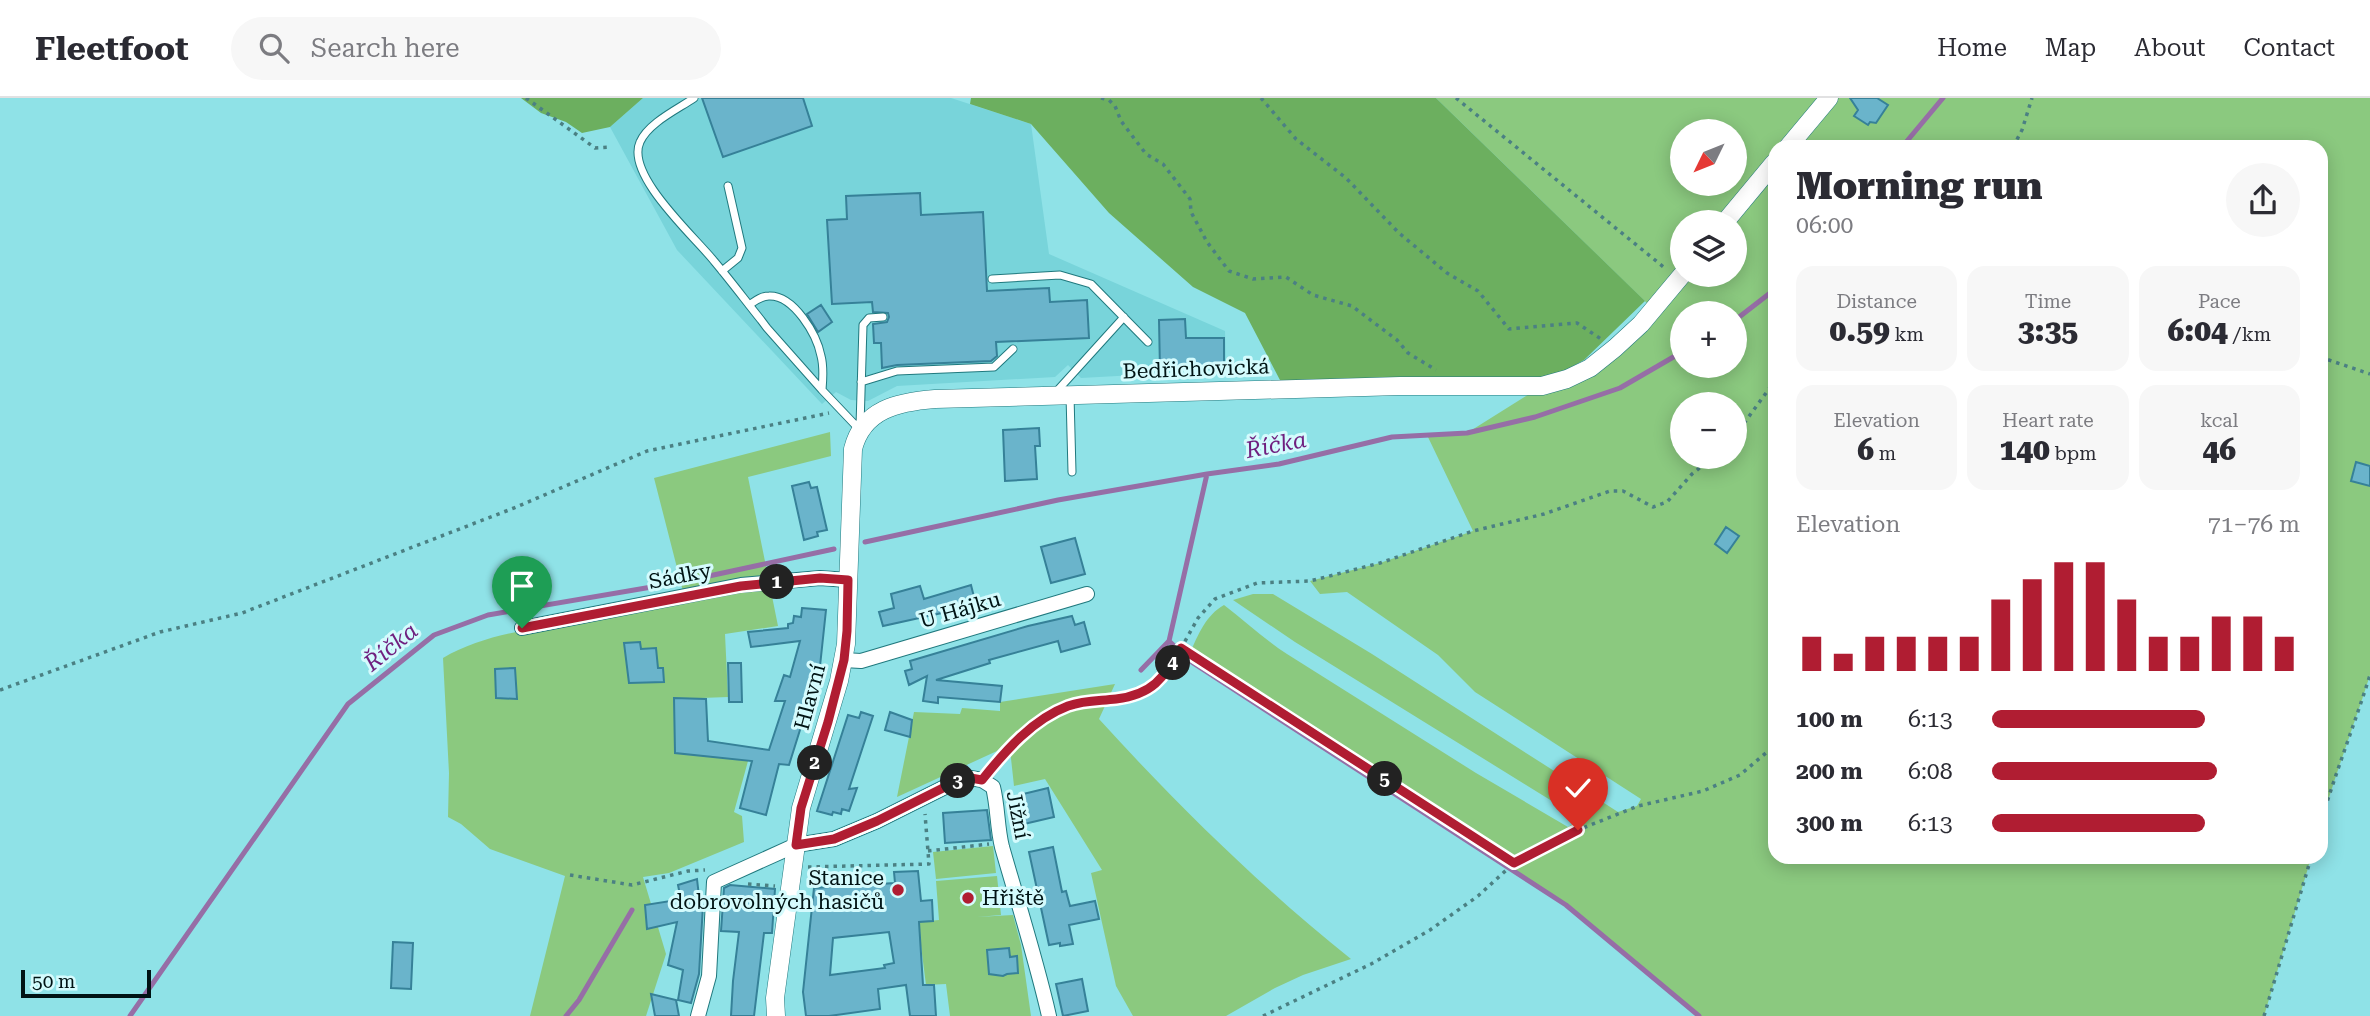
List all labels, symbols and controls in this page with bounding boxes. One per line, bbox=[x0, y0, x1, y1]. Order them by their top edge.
search box bbox=[231, 17, 721, 80]
text: Fleetfoot bbox=[35, 29, 189, 68]
icon: search bbox=[255, 29, 293, 67]
text: Search here bbox=[311, 33, 460, 63]
text: Home bbox=[1937, 34, 2007, 62]
text: Map bbox=[2045, 34, 2096, 62]
text: About bbox=[2134, 34, 2205, 62]
text: Contact bbox=[2243, 34, 2335, 62]
north arrow bbox=[1670, 119, 1746, 196]
map controls bbox=[1670, 119, 1747, 469]
button: share bbox=[2226, 163, 2300, 237]
text: Morning run bbox=[1796, 164, 2043, 208]
button: layers bbox=[1670, 210, 1747, 287]
text: 06:00 bbox=[1796, 212, 1853, 239]
text: Distance bbox=[1836, 290, 1917, 313]
text: Time bbox=[2025, 290, 2071, 313]
text: Pace bbox=[2198, 290, 2241, 313]
button: + bbox=[1670, 301, 1747, 378]
text: 0.59 bbox=[1829, 313, 1890, 348]
text: 3:35 bbox=[2018, 313, 2078, 348]
text: 6:04 bbox=[2168, 313, 2228, 348]
text: km bbox=[1890, 323, 1924, 346]
text: /km bbox=[2228, 323, 2271, 346]
street label: Bedřichovická bbox=[1122, 354, 1270, 384]
button: − bbox=[1670, 392, 1747, 469]
text: Elevation bbox=[1834, 409, 1920, 432]
text: Heart rate bbox=[2002, 409, 2094, 432]
text: kcal bbox=[2200, 409, 2238, 432]
water label: Říčka bbox=[1242, 426, 1309, 464]
text: 6 bbox=[1857, 432, 1874, 467]
text: 140 bbox=[1999, 432, 2050, 467]
text: 46 bbox=[2203, 432, 2236, 467]
text: m bbox=[1874, 442, 1896, 465]
text: bpm bbox=[2050, 442, 2097, 465]
text: Elevation bbox=[1796, 511, 1900, 538]
text: 71–76 m bbox=[2208, 511, 2300, 538]
pin bbox=[492, 556, 552, 628]
street label: Sádky bbox=[647, 558, 714, 594]
pin: 1 bbox=[760, 564, 794, 600]
icon: arrive bbox=[503, 567, 541, 605]
text: 1 bbox=[771, 570, 782, 593]
street label: U Hájku bbox=[917, 587, 1003, 633]
water label: Říčka bbox=[358, 617, 423, 677]
pin: 4 bbox=[1156, 646, 1190, 680]
text: 4 bbox=[1167, 651, 1178, 674]
street label: Hlavní bbox=[790, 661, 830, 733]
text: 100 m bbox=[1796, 706, 1863, 733]
text: 6:13 bbox=[1908, 706, 1953, 733]
pin: 2 bbox=[798, 746, 832, 780]
text: 2 bbox=[809, 751, 820, 774]
pin bbox=[1548, 758, 1608, 830]
text: 200 m bbox=[1796, 758, 1863, 785]
text: 6:08 bbox=[1908, 758, 1953, 785]
pin: 5 bbox=[1368, 762, 1402, 796]
pin: 3 bbox=[940, 764, 976, 798]
text: 5 bbox=[1379, 767, 1390, 790]
text: 3 bbox=[952, 769, 963, 792]
icon: check bbox=[1559, 769, 1597, 807]
street label: Jižní bbox=[1002, 789, 1034, 841]
text: 300 m bbox=[1796, 810, 1863, 837]
text: 6:13 bbox=[1908, 810, 1953, 837]
place label: Stanice dobrovolných hasičů bbox=[670, 866, 884, 914]
marker: Stanice dobrovolných hasičů bbox=[890, 882, 906, 898]
place label: Hřiště bbox=[982, 886, 1044, 910]
marker: Hřiště bbox=[960, 890, 976, 906]
scale bar bbox=[21, 967, 150, 999]
text: 50 m bbox=[32, 970, 75, 993]

